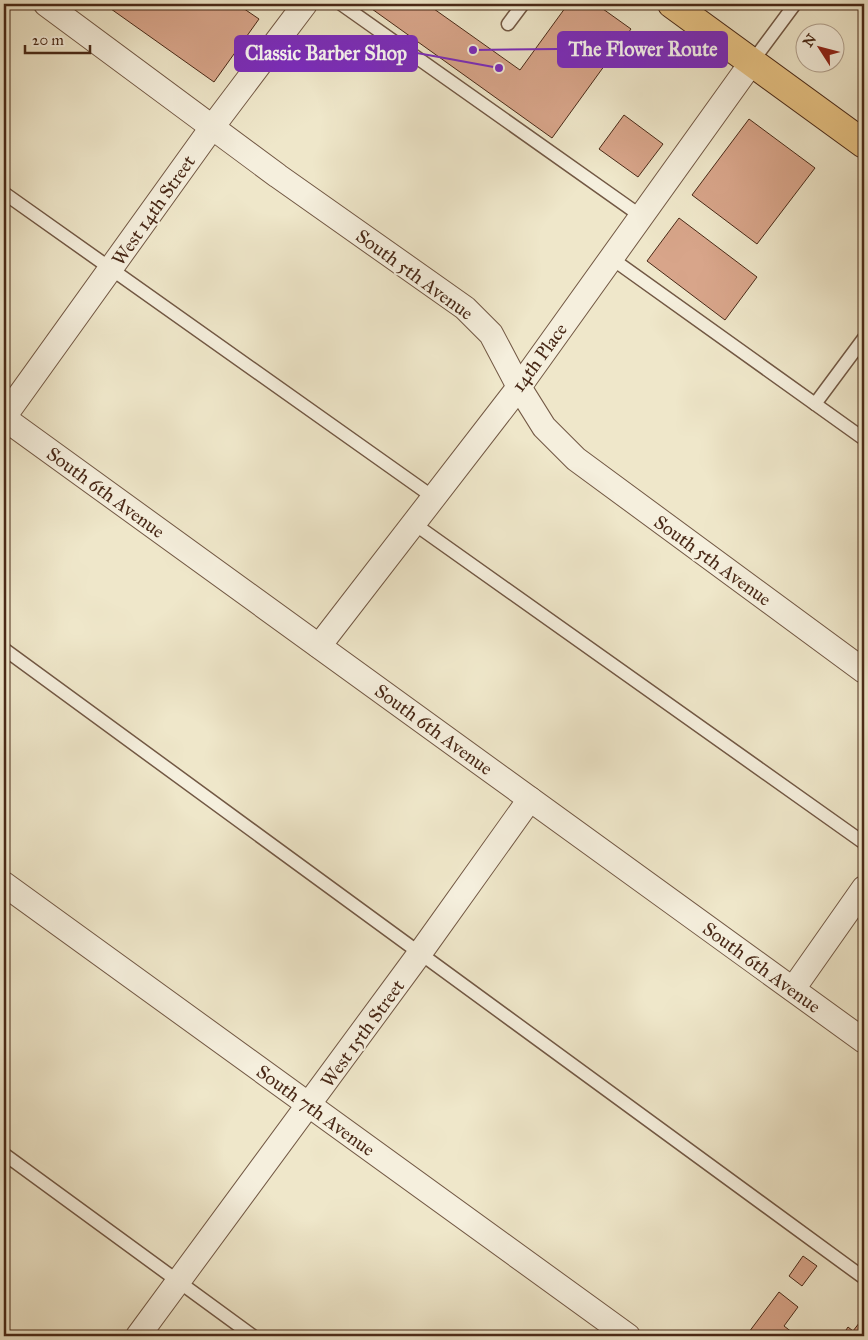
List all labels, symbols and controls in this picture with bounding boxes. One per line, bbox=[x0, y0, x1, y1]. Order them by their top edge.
scale bar bbox=[25, 22, 90, 54]
north arrow bbox=[796, 22, 846, 72]
text: 20 m bbox=[32, 31, 64, 49]
text: N bbox=[800, 31, 820, 50]
callout: The Flower Route bbox=[558, 32, 727, 67]
callout: Classic Barber Shop bbox=[235, 36, 417, 71]
text: The Flower Route bbox=[567, 37, 718, 61]
text: Classic Barber Shop bbox=[245, 41, 407, 66]
street label: West 14th Street bbox=[107, 150, 200, 270]
street label: South 5th Avenue bbox=[352, 224, 478, 325]
street label: 14th Place bbox=[507, 318, 572, 396]
street label: South 6th Avenue bbox=[42, 442, 169, 543]
street label: South 5th Avenue bbox=[650, 510, 776, 611]
street label: South 6th Avenue bbox=[370, 679, 497, 780]
street label: South 6th Avenue bbox=[698, 917, 825, 1018]
street label: West 15th Street bbox=[316, 975, 409, 1092]
street label: South 7th Avenue bbox=[252, 1060, 379, 1161]

